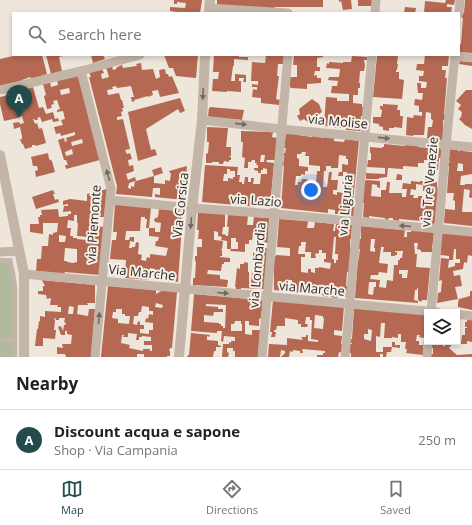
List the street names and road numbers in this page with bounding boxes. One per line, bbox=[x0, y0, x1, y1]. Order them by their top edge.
street label: via Molise bbox=[307, 109, 369, 133]
street label: via Tre Venezie bbox=[416, 136, 442, 228]
street label: Via Corsica bbox=[168, 171, 192, 239]
street label: via Liguria bbox=[333, 174, 357, 236]
street label: via Piemonte bbox=[81, 184, 105, 264]
street label: via Lazio bbox=[230, 189, 283, 211]
street label: via Lombardia bbox=[244, 221, 270, 309]
street label: Via Marche bbox=[108, 260, 176, 284]
street label: via Marche bbox=[278, 276, 346, 300]

